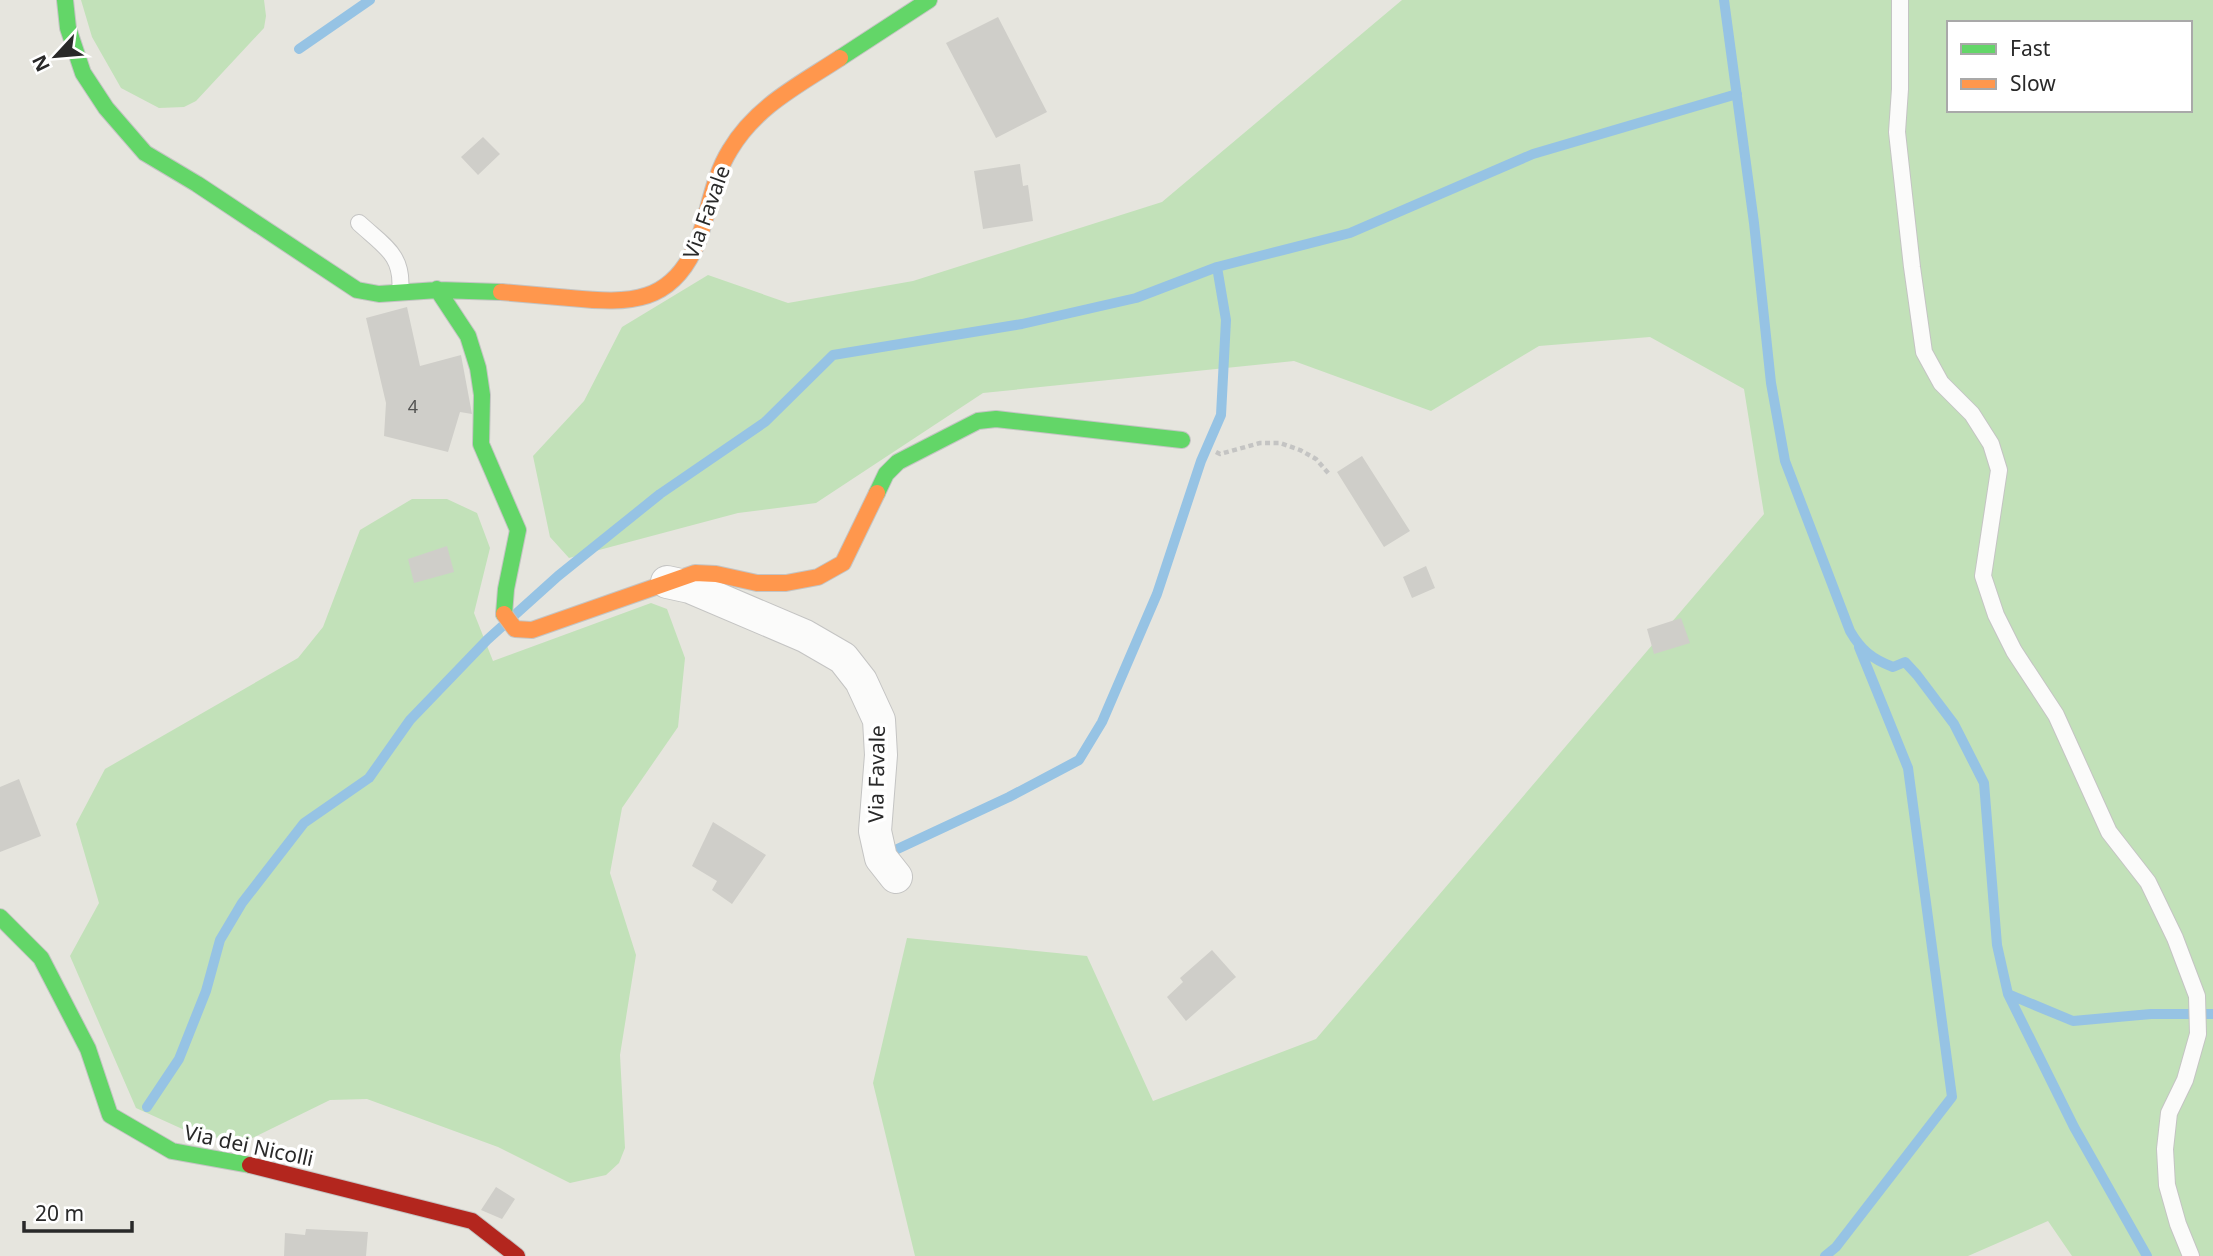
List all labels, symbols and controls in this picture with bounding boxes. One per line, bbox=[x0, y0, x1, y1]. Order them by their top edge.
north arrow bbox=[21, 21, 91, 91]
legend bbox=[1947, 21, 2192, 112]
text: Fast bbox=[2010, 34, 2051, 62]
text: N bbox=[26, 51, 56, 76]
text: Slow bbox=[2010, 69, 2056, 97]
street label: Via Favale bbox=[676, 161, 736, 263]
house number: 4 bbox=[408, 394, 418, 418]
street label: Via Favale bbox=[861, 725, 891, 823]
street label: Via dei Nicolli bbox=[182, 1118, 316, 1172]
scale bar bbox=[24, 1190, 133, 1234]
text: 20 m bbox=[35, 1199, 84, 1227]

